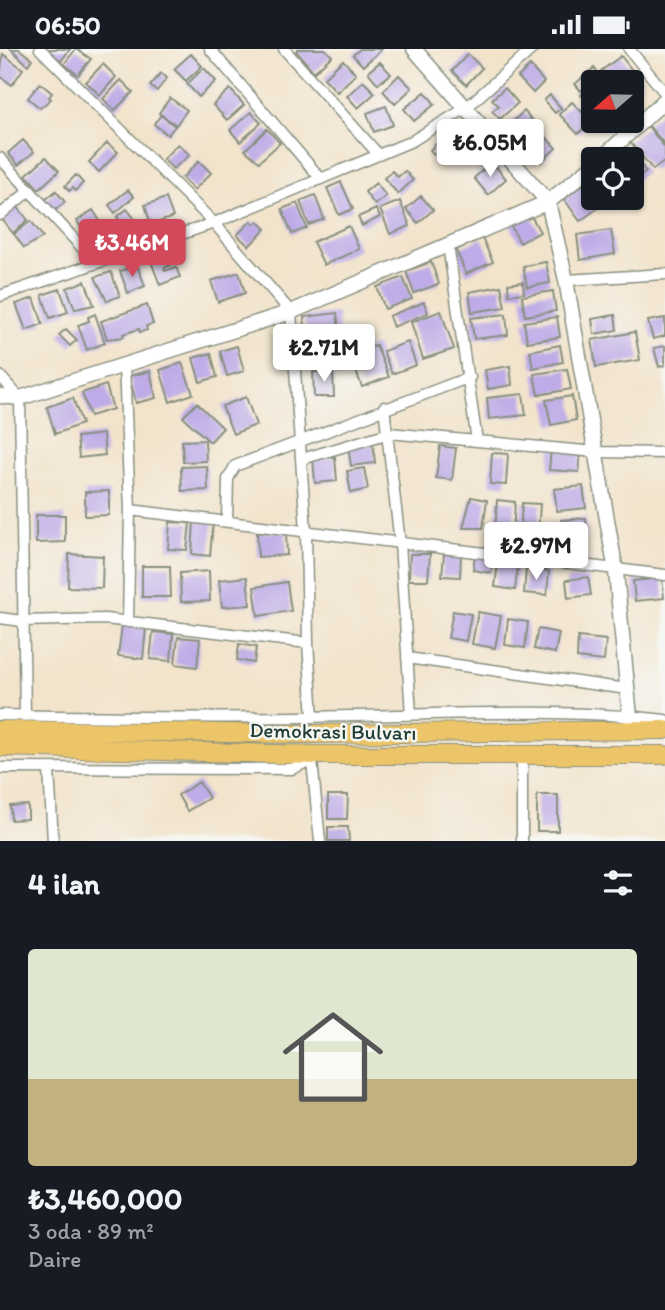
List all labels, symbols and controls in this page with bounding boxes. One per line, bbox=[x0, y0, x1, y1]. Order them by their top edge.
text: 06:50 bbox=[35, 9, 101, 41]
north arrow bbox=[581, 70, 644, 133]
map controls bbox=[581, 70, 644, 210]
pin: ₺6.05M bbox=[433, 120, 547, 179]
text: ₺6.05M bbox=[453, 128, 527, 156]
button: locate bbox=[581, 147, 644, 210]
pin: ₺3.46M bbox=[75, 219, 189, 279]
text: ₺3.46M bbox=[95, 228, 169, 256]
pin: ₺2.71M bbox=[267, 325, 381, 384]
text: ₺2.71M bbox=[289, 333, 359, 361]
pin: ₺2.97M bbox=[479, 523, 593, 582]
text: ₺2.97M bbox=[500, 531, 572, 559]
street label: Demokrasi Bulvarı bbox=[249, 717, 417, 745]
icon: filters bbox=[599, 864, 637, 902]
text: 4 ilan bbox=[28, 865, 100, 902]
icon: home bbox=[270, 994, 396, 1120]
text: ₺3,460,000 bbox=[28, 1180, 183, 1217]
text: 3 oda · 89 m² bbox=[28, 1217, 154, 1245]
text: Daire bbox=[28, 1245, 81, 1273]

